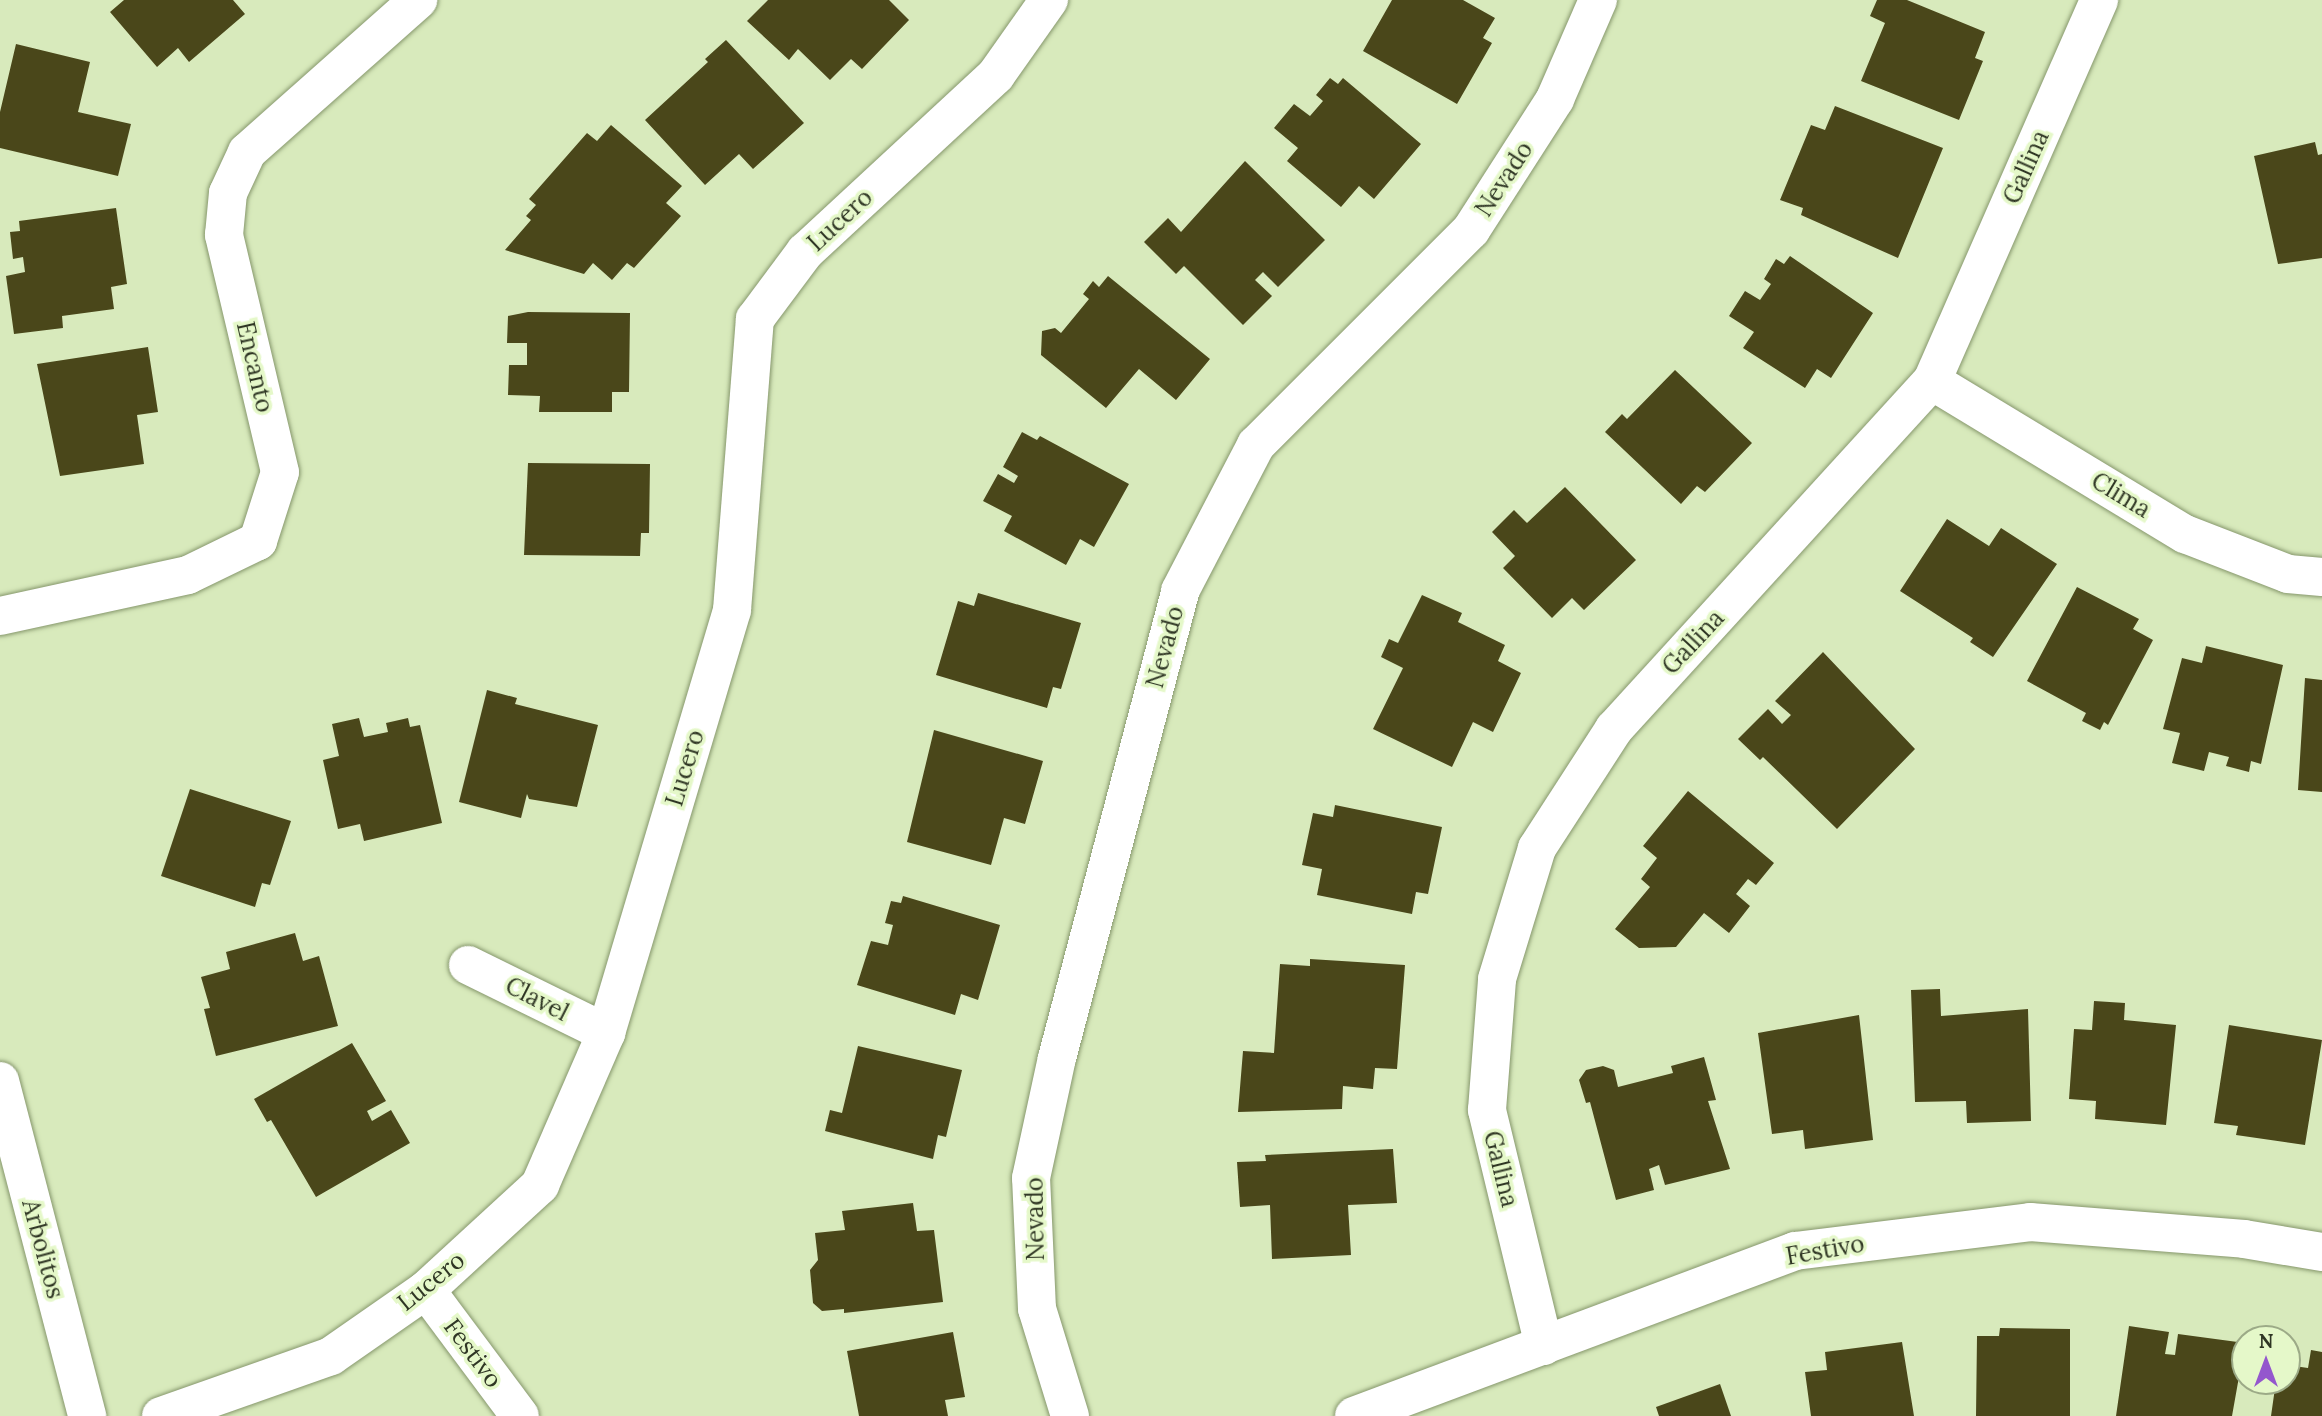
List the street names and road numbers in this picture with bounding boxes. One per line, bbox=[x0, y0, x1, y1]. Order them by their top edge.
street label: Gallina bbox=[1997, 126, 2055, 208]
street label: Nevado bbox=[1469, 136, 1539, 222]
street label: Lucero bbox=[802, 183, 878, 257]
street label: Encanto bbox=[231, 319, 279, 415]
street label: Clima bbox=[2086, 466, 2156, 524]
street label: Nevado bbox=[1140, 603, 1190, 691]
street label: Gallina bbox=[1656, 604, 1730, 680]
street label: Lucero bbox=[660, 726, 710, 810]
street label: Clavel bbox=[501, 971, 573, 1027]
street label: Gallina bbox=[1478, 1128, 1524, 1210]
street label: Nevado bbox=[1020, 1177, 1050, 1261]
street label: Arbolitos bbox=[16, 1196, 70, 1302]
street label: Festivo bbox=[1784, 1229, 1866, 1271]
street label: Lucero bbox=[392, 1245, 470, 1317]
street label: Festivo bbox=[438, 1313, 508, 1393]

